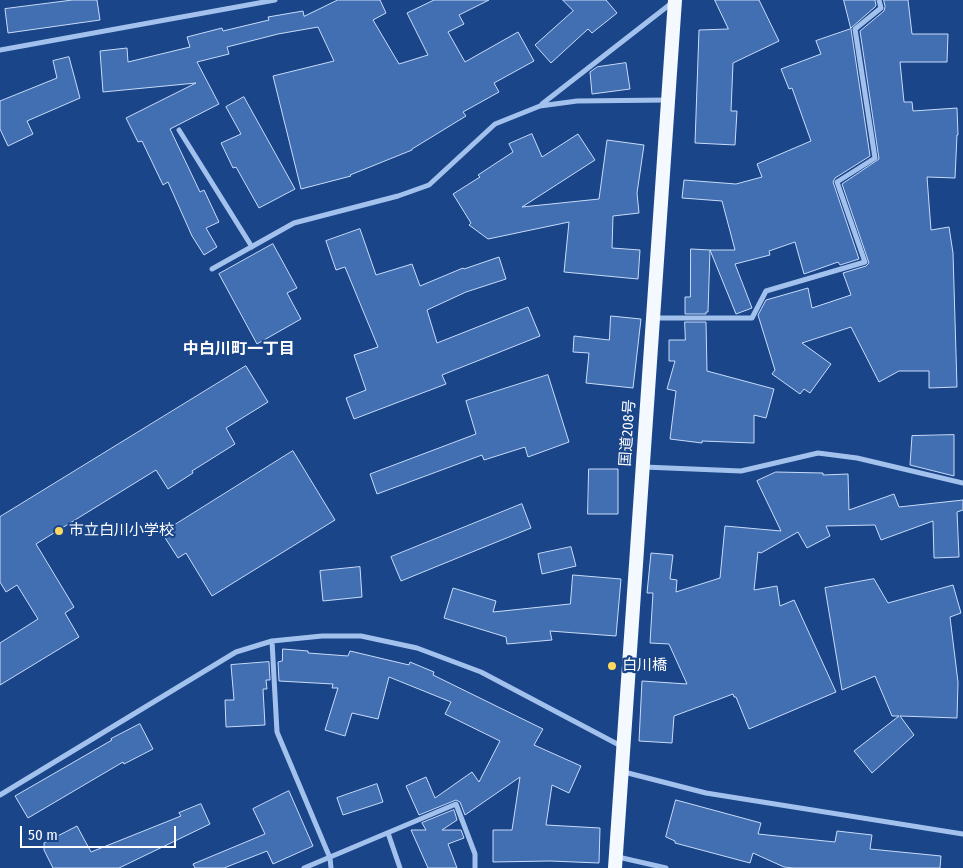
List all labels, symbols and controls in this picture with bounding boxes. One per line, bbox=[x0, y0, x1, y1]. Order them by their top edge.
district label: 中白川町一丁目 bbox=[183, 340, 295, 360]
street label: 国道208号 bbox=[617, 399, 639, 467]
place label: 市立白川小学校 bbox=[69, 522, 174, 540]
marker: 市立白川小学校 bbox=[53, 525, 65, 537]
place label: 白川橋 bbox=[622, 657, 667, 675]
marker: 白川橋 bbox=[606, 660, 618, 672]
scale bar bbox=[22, 816, 179, 848]
text: 50 m bbox=[28, 826, 58, 844]

